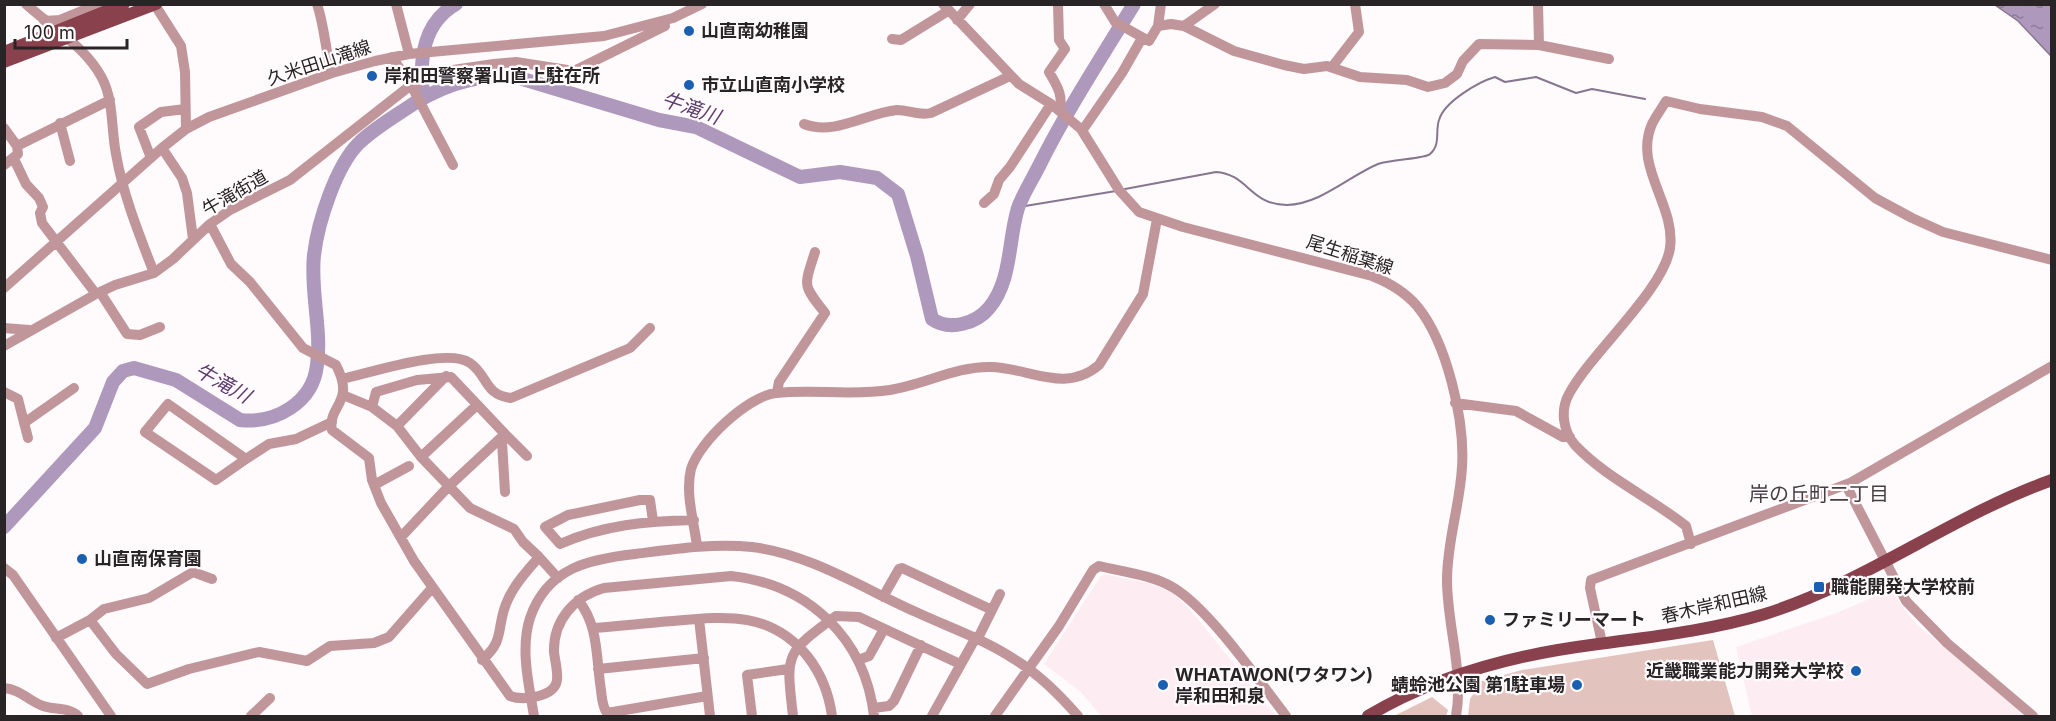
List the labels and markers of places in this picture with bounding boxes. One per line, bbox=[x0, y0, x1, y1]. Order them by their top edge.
place label: 山直南幼稚園 bbox=[701, 20, 809, 41]
marker: 山直南幼稚園 bbox=[682, 24, 696, 38]
place label: 岸和田警察署山直上駐在所 bbox=[384, 65, 600, 86]
marker: 岸和田警察署山直上駐在所 bbox=[365, 69, 379, 83]
place label: 市立山直南小学校 bbox=[701, 74, 845, 95]
marker: 市立山直南小学校 bbox=[682, 78, 696, 92]
place label: 山直南保育園 bbox=[94, 548, 202, 569]
marker: 山直南保育園 bbox=[75, 552, 89, 566]
place label: 職能開発大学校前 bbox=[1831, 576, 1975, 597]
marker: 職能開発大学校前 bbox=[1812, 580, 1826, 594]
place label: ファミリーマート bbox=[1502, 609, 1646, 630]
marker: ファミリーマート bbox=[1483, 613, 1497, 627]
place label: 近畿職業能力開発大学校 bbox=[1646, 660, 1844, 681]
place label: WHATAWON(ワタワン) 岸和田和泉 bbox=[1175, 664, 1373, 706]
marker: 近畿職業能力開発大学校 bbox=[1849, 664, 1863, 678]
place label: 蜻蛉池公園 第1駐車場 bbox=[1391, 674, 1565, 695]
marker: WHATAWON(ワタワン) 岸和田和泉 bbox=[1156, 678, 1170, 692]
marker: 蜻蛉池公園 第1駐車場 bbox=[1570, 678, 1584, 692]

